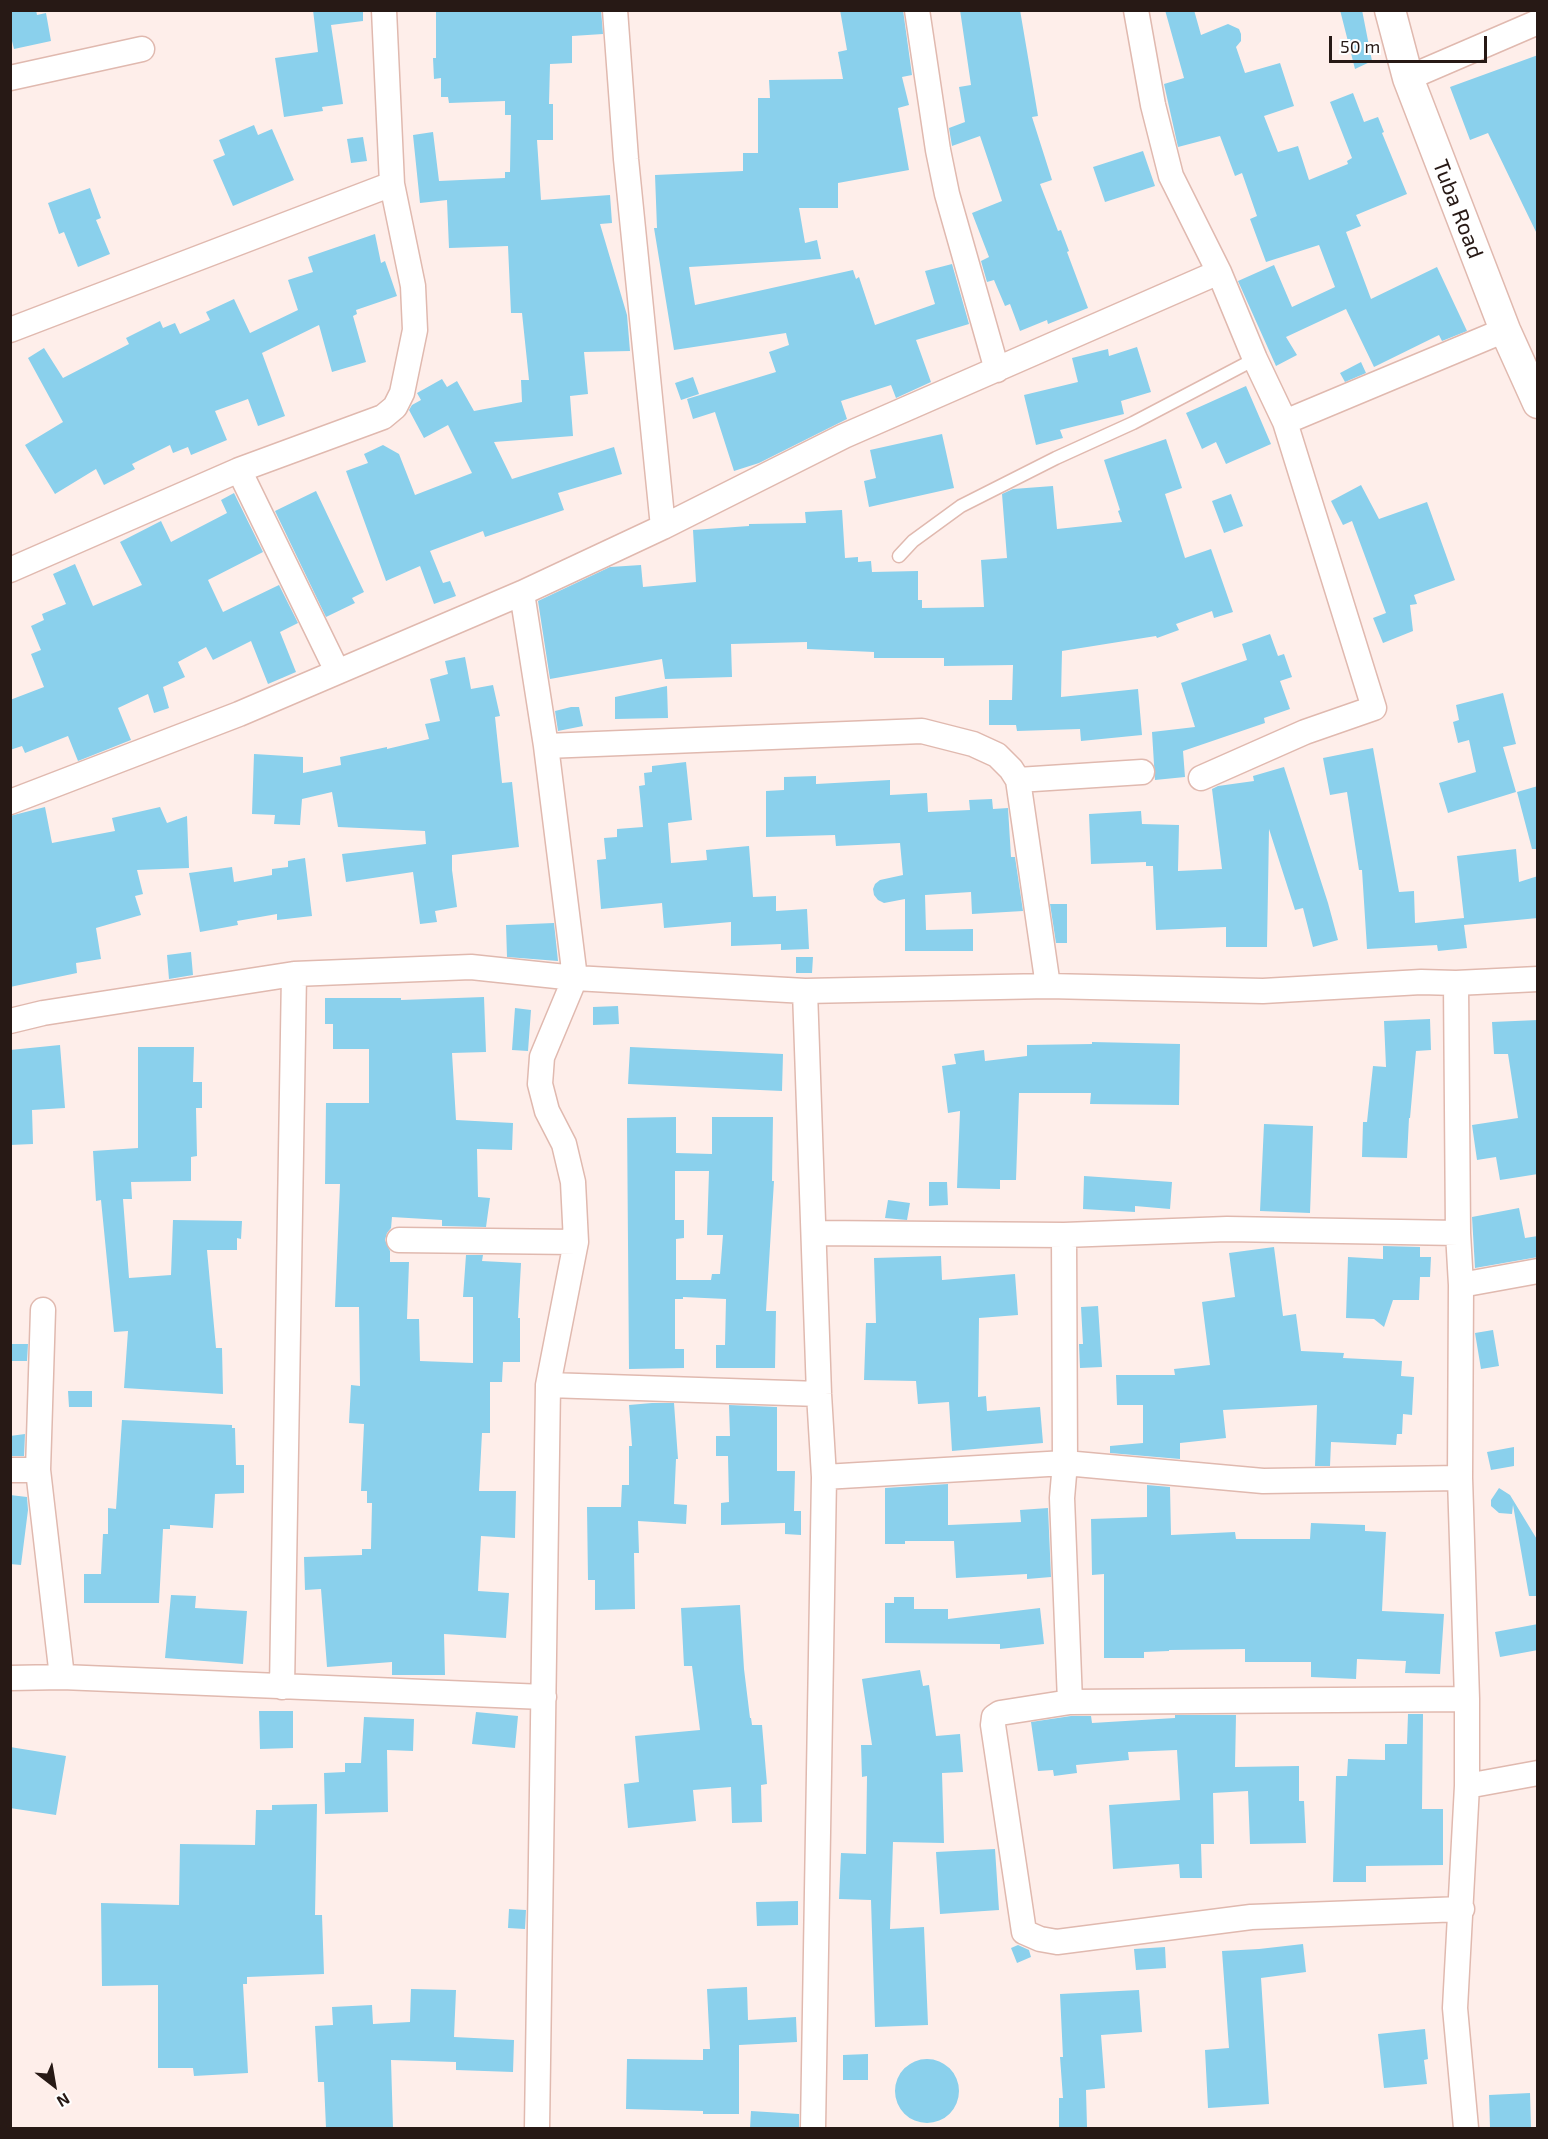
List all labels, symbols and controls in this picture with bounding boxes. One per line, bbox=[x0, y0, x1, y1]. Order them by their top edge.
scale bar bbox=[1332, 24, 1490, 62]
text: 50 m bbox=[1340, 35, 1380, 57]
street label: Tuba Road bbox=[1427, 156, 1489, 262]
north arrow bbox=[24, 2055, 84, 2115]
text: N bbox=[54, 2090, 73, 2112]

